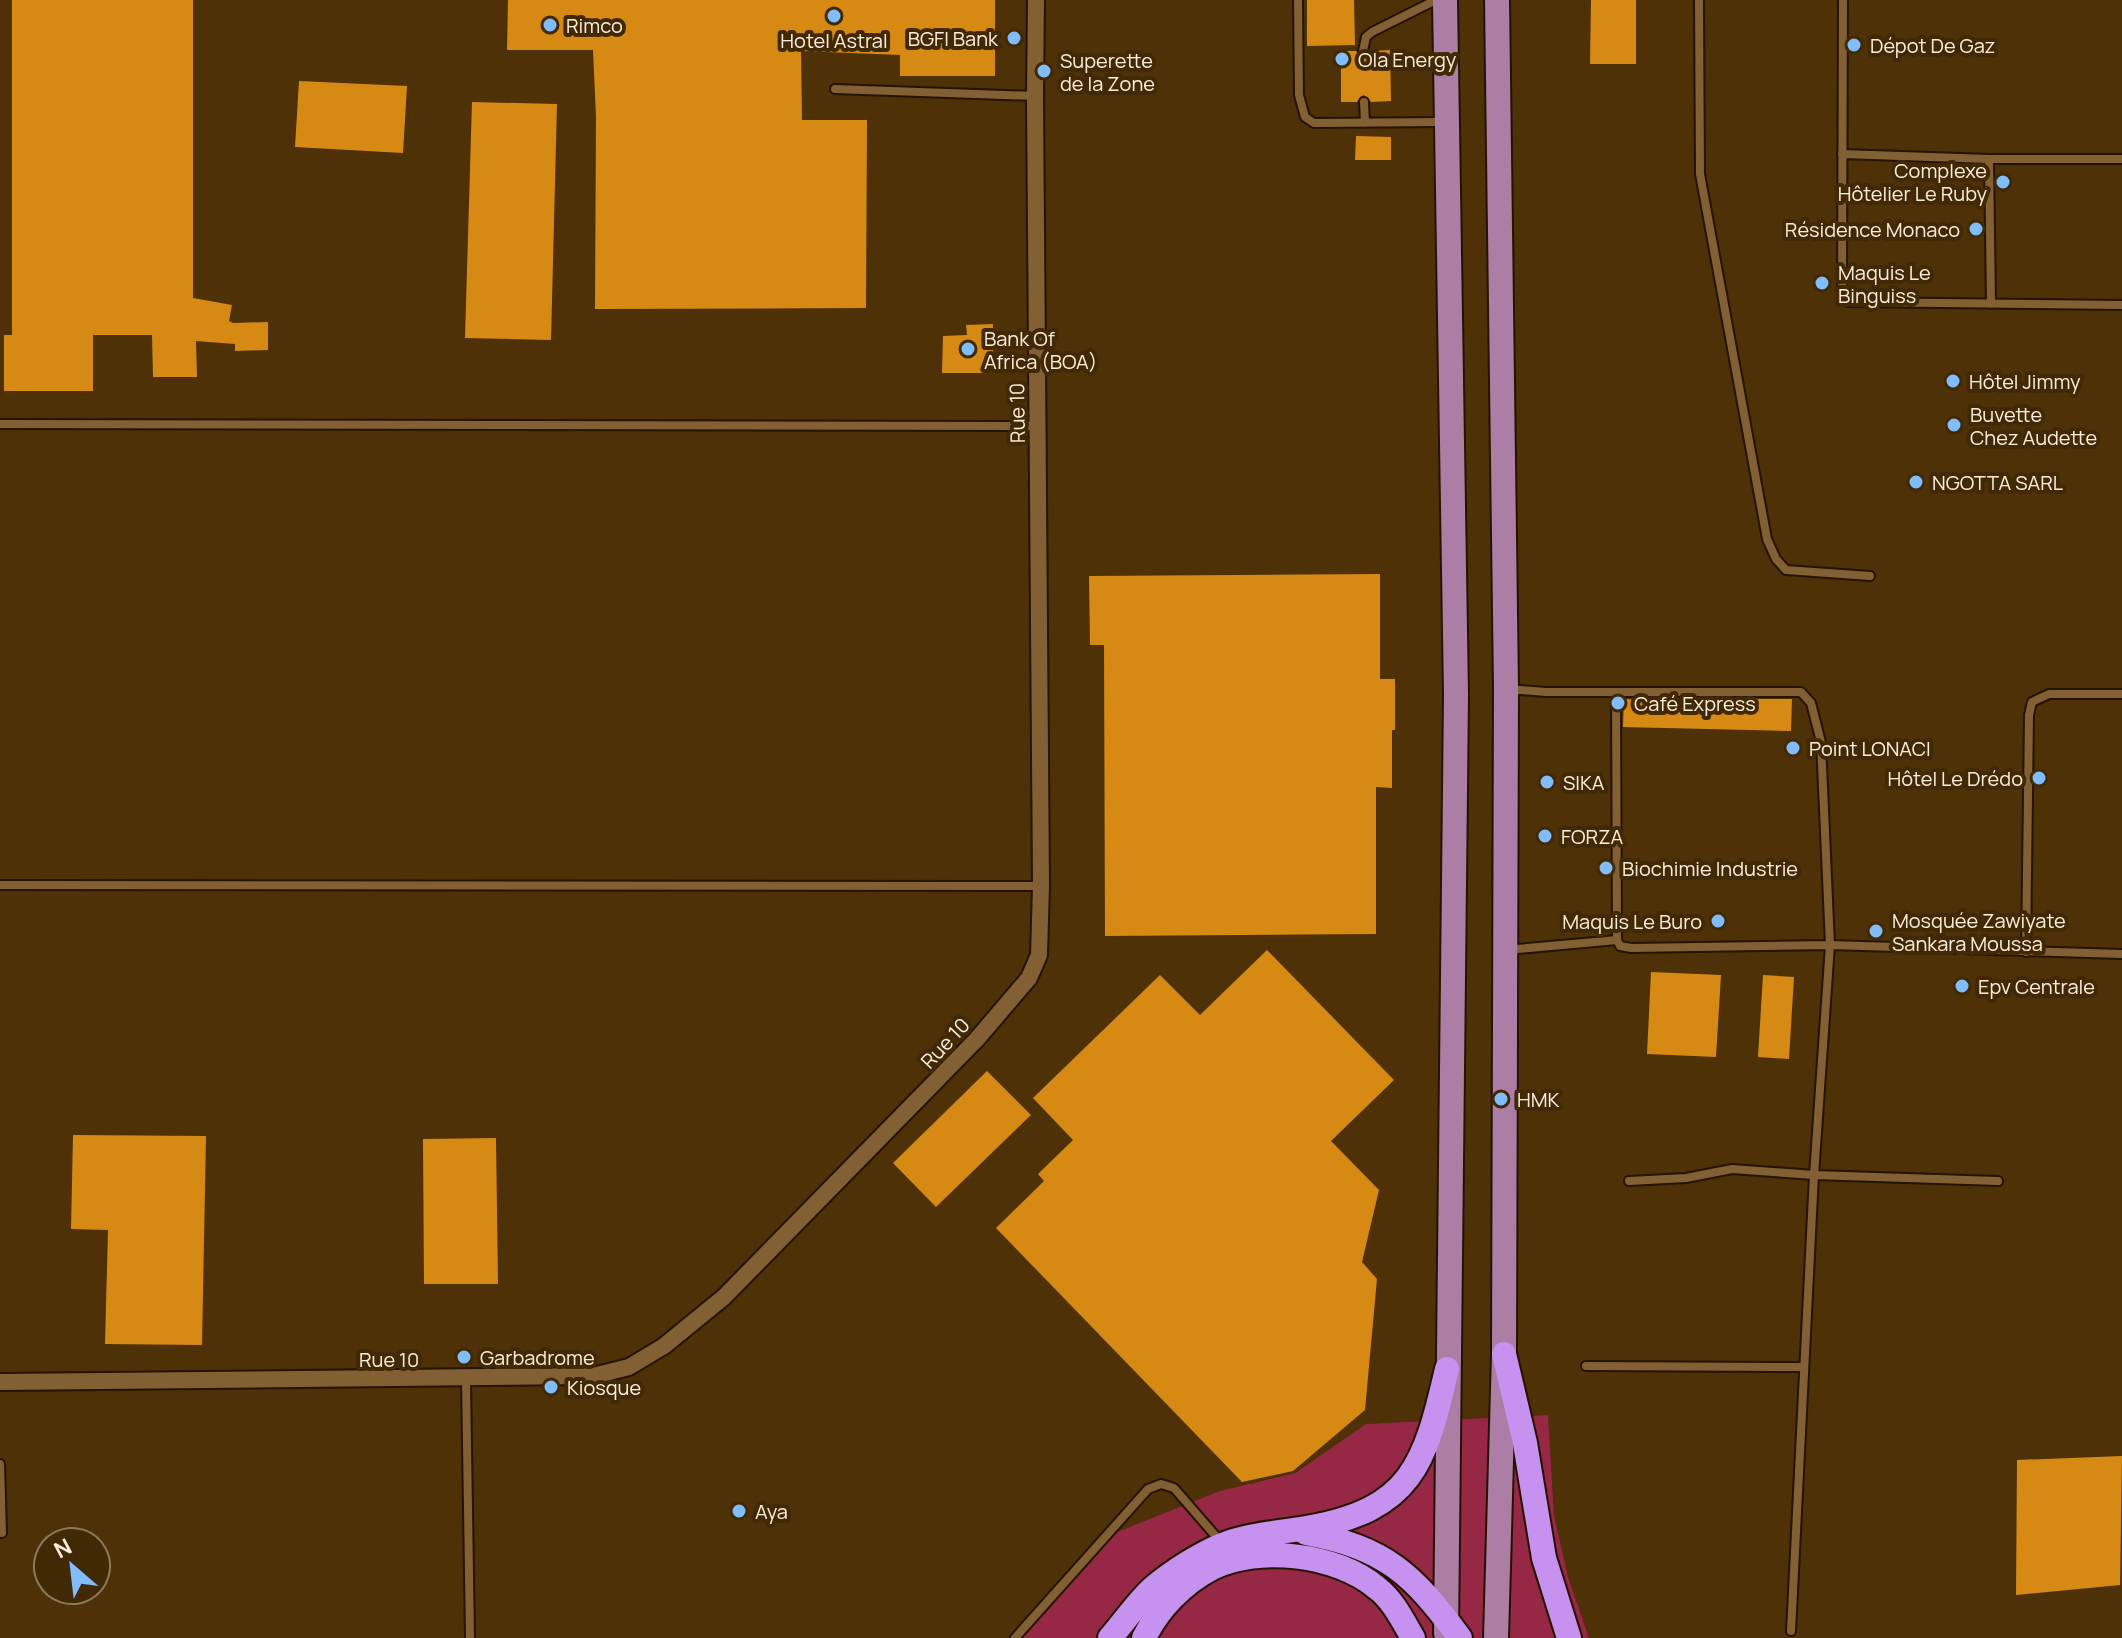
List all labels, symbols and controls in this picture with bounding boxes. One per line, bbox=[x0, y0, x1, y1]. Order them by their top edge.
marker: Hotel Astral bbox=[825, 7, 843, 25]
place label: Rimco bbox=[566, 12, 623, 39]
marker: Rimco bbox=[541, 16, 559, 34]
place label: BGFI Bank bbox=[908, 25, 999, 52]
place label: Hotel Astral bbox=[780, 27, 888, 54]
marker: BGFI Bank bbox=[1005, 29, 1023, 47]
place label: Dépot De Gaz bbox=[1870, 32, 1995, 59]
marker: Dépot De Gaz bbox=[1845, 36, 1863, 54]
place label: Ola Energy bbox=[1358, 46, 1457, 73]
place label: Superette de la Zone bbox=[1060, 47, 1155, 97]
marker: Ola Energy bbox=[1333, 50, 1351, 68]
marker: Superette de la Zone bbox=[1035, 62, 1053, 80]
place label: Complexe Hôtelier Le Ruby bbox=[1838, 157, 1987, 207]
marker: Complexe Hôtelier Le Ruby bbox=[1994, 173, 2012, 191]
place label: Résidence Monaco bbox=[1785, 216, 1960, 243]
marker: Résidence Monaco bbox=[1967, 220, 1985, 238]
place label: Maquis Le Binguiss bbox=[1838, 259, 1931, 309]
marker: Maquis Le Binguiss bbox=[1813, 274, 1831, 292]
place label: Bank Of Africa (BOA) bbox=[984, 325, 1097, 375]
marker: Bank Of Africa (BOA) bbox=[959, 340, 977, 358]
place label: Hôtel Jimmy bbox=[1969, 368, 2081, 395]
marker: Hôtel Jimmy bbox=[1944, 372, 1962, 390]
street label: Rue 10 bbox=[1003, 383, 1031, 443]
place label: Buvette Chez Audette bbox=[1970, 401, 2097, 451]
marker: Buvette Chez Audette bbox=[1945, 416, 1963, 434]
place label: NGOTTA SARL bbox=[1932, 469, 2063, 496]
marker: NGOTTA SARL bbox=[1907, 473, 1925, 491]
place label: Café Express bbox=[1634, 690, 1756, 717]
marker: Café Express bbox=[1609, 694, 1627, 712]
place label: Point LONACI bbox=[1809, 735, 1931, 762]
marker: Point LONACI bbox=[1784, 739, 1802, 757]
place label: Hôtel Le Drédo bbox=[1888, 765, 2023, 792]
place label: SIKA bbox=[1563, 769, 1605, 796]
marker: Hôtel Le Drédo bbox=[2030, 769, 2048, 787]
marker: SIKA bbox=[1538, 773, 1556, 791]
place label: FORZA bbox=[1561, 823, 1623, 850]
marker: FORZA bbox=[1536, 827, 1554, 845]
place label: Biochimie Industrie bbox=[1622, 855, 1798, 882]
marker: Biochimie Industrie bbox=[1597, 859, 1615, 877]
place label: Mosquée Zawiyate Sankara Moussa bbox=[1892, 907, 2066, 957]
place label: Maquis Le Buro bbox=[1562, 908, 1702, 935]
marker: Maquis Le Buro bbox=[1709, 912, 1727, 930]
marker: Mosquée Zawiyate Sankara Moussa bbox=[1867, 922, 1885, 940]
place label: Epv Centrale bbox=[1978, 973, 2095, 1000]
marker: Epv Centrale bbox=[1953, 977, 1971, 995]
street label: Rue 10 bbox=[915, 1012, 975, 1074]
place label: HMK bbox=[1517, 1086, 1560, 1113]
marker: HMK bbox=[1492, 1090, 1510, 1108]
place label: Garbadrome bbox=[480, 1344, 595, 1371]
street label: Rue 10 bbox=[359, 1346, 419, 1373]
marker: Garbadrome bbox=[455, 1348, 473, 1366]
place label: Kiosque bbox=[567, 1374, 641, 1401]
marker: Kiosque bbox=[542, 1378, 560, 1396]
place label: Aya bbox=[755, 1498, 788, 1525]
marker: Aya bbox=[730, 1502, 748, 1520]
north arrow bbox=[32, 1526, 112, 1606]
text: N bbox=[49, 1531, 77, 1565]

